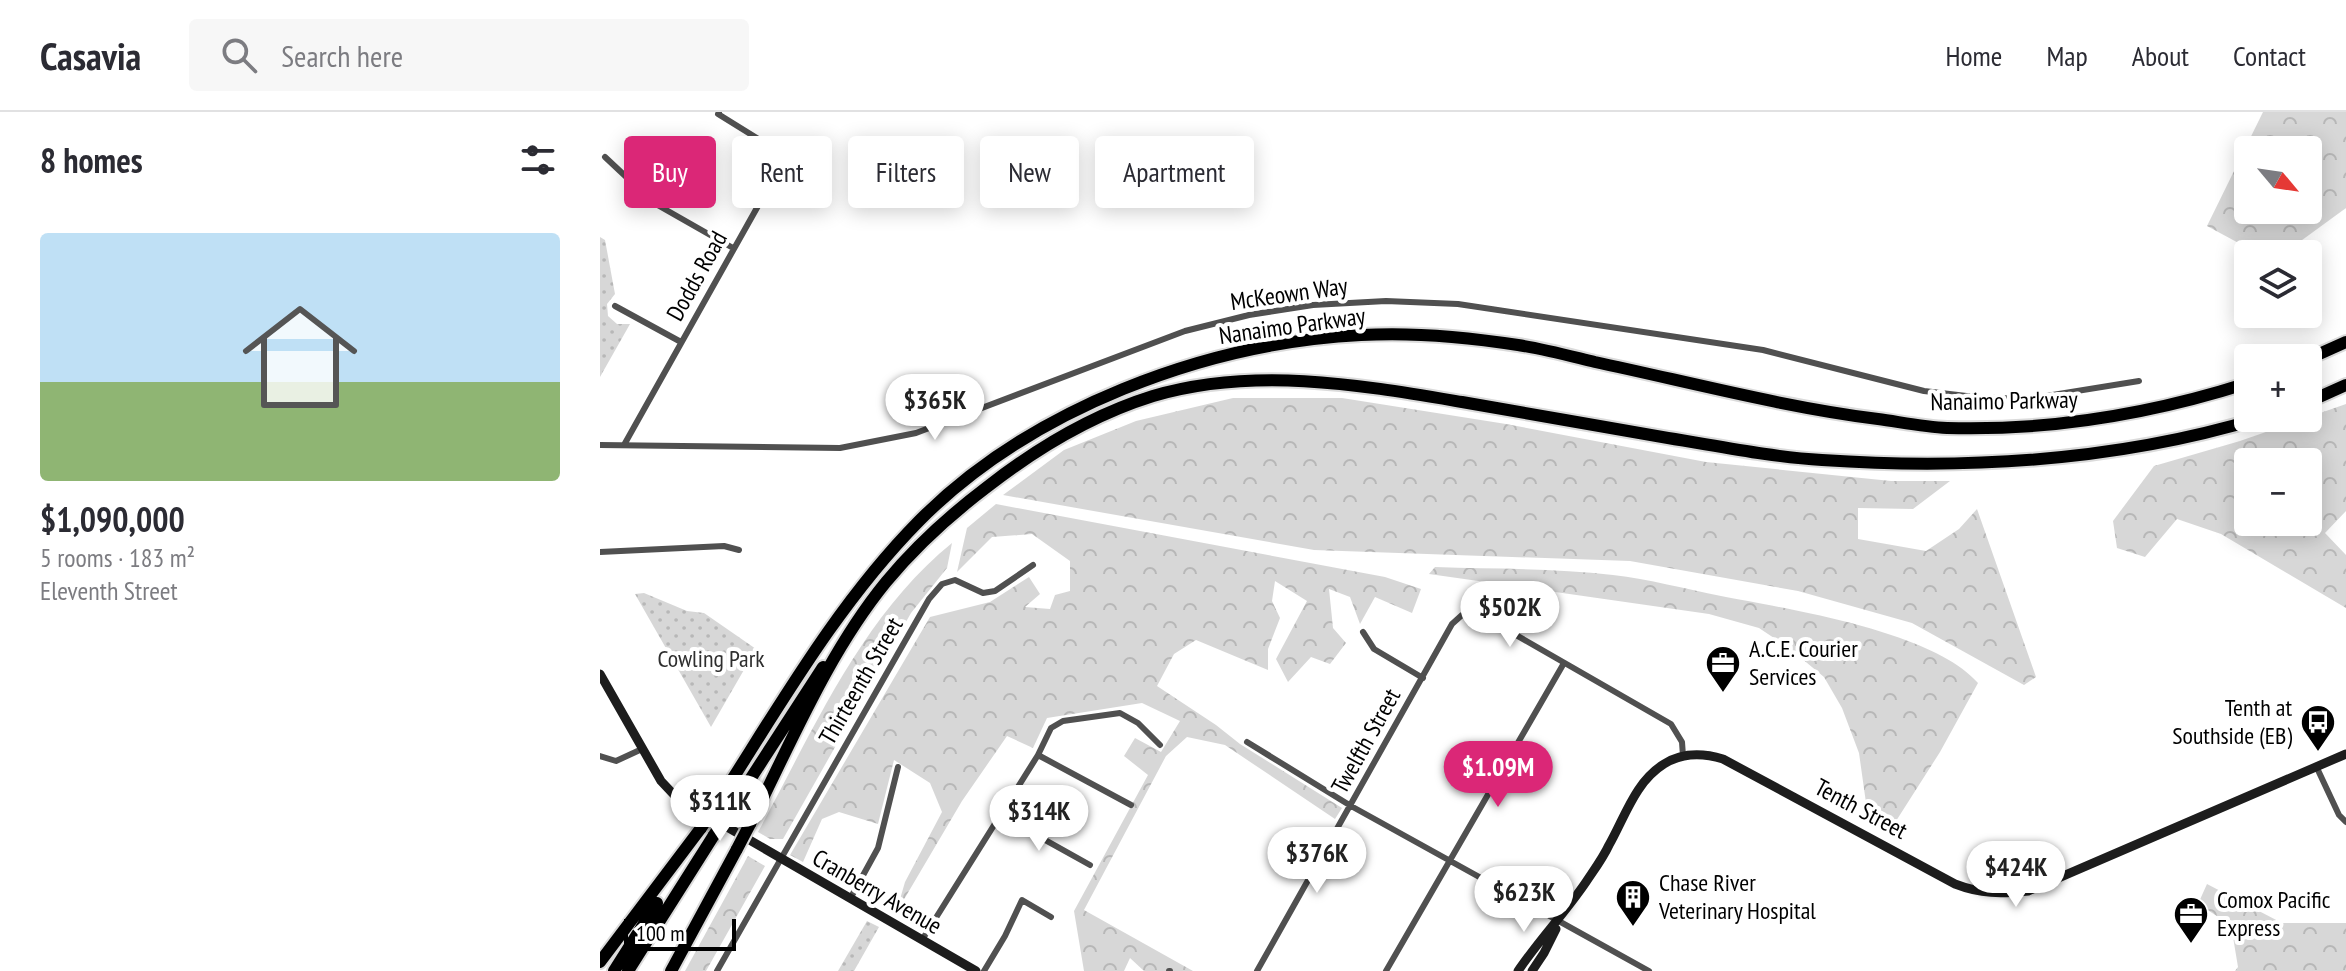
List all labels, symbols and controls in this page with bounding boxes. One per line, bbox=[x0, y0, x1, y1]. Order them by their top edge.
search box bbox=[189, 19, 749, 91]
text: Casavia bbox=[40, 31, 141, 80]
icon: search bbox=[217, 33, 261, 77]
text: Search here bbox=[281, 36, 403, 75]
text: Home bbox=[1946, 37, 2002, 74]
text: Map bbox=[2046, 37, 2088, 74]
text: About bbox=[2132, 37, 2189, 74]
text: Contact bbox=[2233, 37, 2306, 74]
chip: Buy bbox=[624, 136, 716, 208]
chip: Rent bbox=[732, 136, 832, 208]
chip: Filters bbox=[848, 136, 964, 208]
chip: New bbox=[980, 136, 1079, 208]
chip: Apartment bbox=[1095, 136, 1254, 208]
north arrow bbox=[2234, 136, 2322, 224]
map controls bbox=[2234, 136, 2322, 536]
text: 8 homes bbox=[40, 138, 143, 182]
icon: filters bbox=[516, 138, 560, 182]
street label: Dodds Road bbox=[659, 225, 734, 326]
button: layers bbox=[2234, 240, 2322, 328]
street label: McKeown Way bbox=[1228, 270, 1349, 317]
icon: home bbox=[228, 285, 372, 429]
street label: Nanaimo Parkway bbox=[1217, 300, 1367, 351]
button: + bbox=[2234, 344, 2322, 432]
pin: $365K bbox=[879, 374, 991, 442]
text: $365K bbox=[903, 383, 967, 416]
street label: Nanaimo Parkway bbox=[1930, 384, 2078, 417]
button: − bbox=[2234, 448, 2322, 536]
text: $1,090,000 bbox=[40, 497, 185, 541]
text: 5 rooms · 183 m² bbox=[40, 541, 195, 574]
text: Eleventh Street bbox=[40, 574, 178, 607]
pin: $502K bbox=[1454, 581, 1566, 649]
text: $502K bbox=[1478, 590, 1542, 623]
street label: Thirteenth Street bbox=[812, 611, 910, 750]
place label: A.C.E. Courier Services bbox=[1749, 633, 1858, 692]
park label: Cowling Park bbox=[657, 643, 765, 674]
office icon: A.C.E. Courier Services bbox=[1704, 644, 1742, 694]
street label: Twelfth Street bbox=[1324, 682, 1407, 799]
place label: Tenth at Southside (EB) bbox=[2172, 692, 2292, 751]
bus stop icon: Tenth at Southside (EB) bbox=[2299, 703, 2337, 753]
pin: $1.09M bbox=[1433, 741, 1563, 809]
text: $1.09M bbox=[1462, 750, 1534, 783]
street label: Tenth Street bbox=[1810, 771, 1913, 846]
pin: $311K bbox=[664, 775, 776, 843]
text: $311K bbox=[688, 784, 752, 817]
pin: $314K bbox=[983, 785, 1095, 853]
text: $314K bbox=[1007, 794, 1071, 827]
pin: $376K bbox=[1261, 827, 1373, 895]
text: $376K bbox=[1285, 836, 1349, 869]
pin: $424K bbox=[1960, 841, 2072, 909]
street label: Cranberry Avenue bbox=[807, 842, 948, 941]
text: $424K bbox=[1984, 850, 2048, 883]
pin: $623K bbox=[1468, 866, 1580, 934]
place label: Chase River Veterinary Hospital bbox=[1658, 867, 1816, 926]
text: $623K bbox=[1492, 875, 1556, 908]
building icon: Chase River Veterinary Hospital bbox=[1614, 878, 1652, 928]
place label: Comox Pacific Express bbox=[2217, 884, 2331, 943]
office icon: Comox Pacific Express bbox=[2172, 895, 2210, 945]
scale bar bbox=[624, 915, 736, 951]
text: 100 m bbox=[636, 919, 685, 947]

